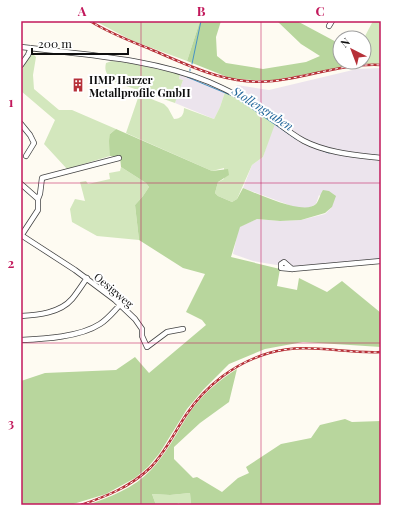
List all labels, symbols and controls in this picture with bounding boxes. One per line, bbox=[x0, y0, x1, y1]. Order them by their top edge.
text: A bbox=[77, 2, 87, 19]
text: B bbox=[197, 2, 206, 19]
text: C bbox=[315, 2, 325, 19]
scale bar bbox=[32, 30, 128, 56]
north arrow bbox=[332, 30, 372, 70]
text: N bbox=[337, 34, 353, 50]
text: 200 m bbox=[38, 35, 72, 51]
place label: HMP Harzer Metallprofile GmbH bbox=[89, 72, 191, 100]
building icon: HMP Harzer Metallprofile GmbH bbox=[70, 77, 86, 93]
water label: Stollengraben bbox=[228, 82, 297, 134]
text: 1 bbox=[9, 93, 14, 110]
text: 2 bbox=[8, 254, 15, 271]
street label: Oesigweg bbox=[91, 269, 137, 311]
text: 3 bbox=[8, 414, 14, 431]

